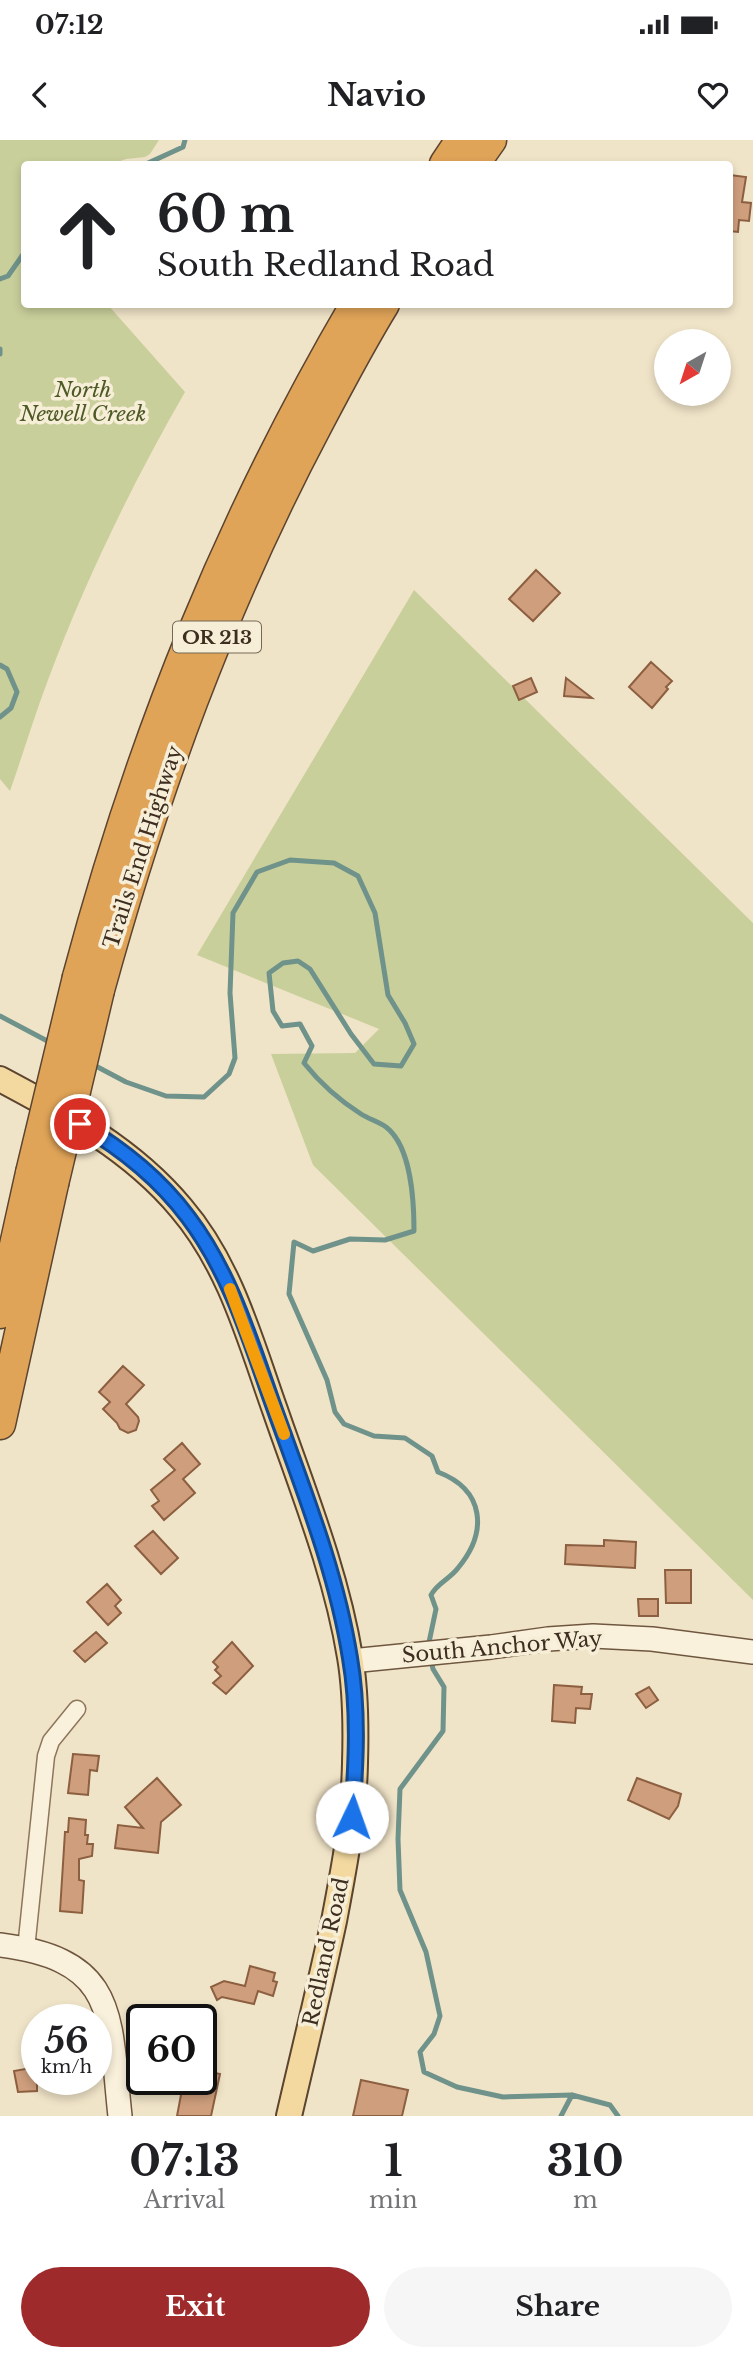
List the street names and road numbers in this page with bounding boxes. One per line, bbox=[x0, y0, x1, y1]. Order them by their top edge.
road number: OR 213 bbox=[173, 622, 261, 652]
street label: Trails End Highway bbox=[98, 742, 188, 952]
street label: South Anchor Way bbox=[401, 1625, 604, 1669]
street label: Redland Road bbox=[298, 1875, 354, 2029]

